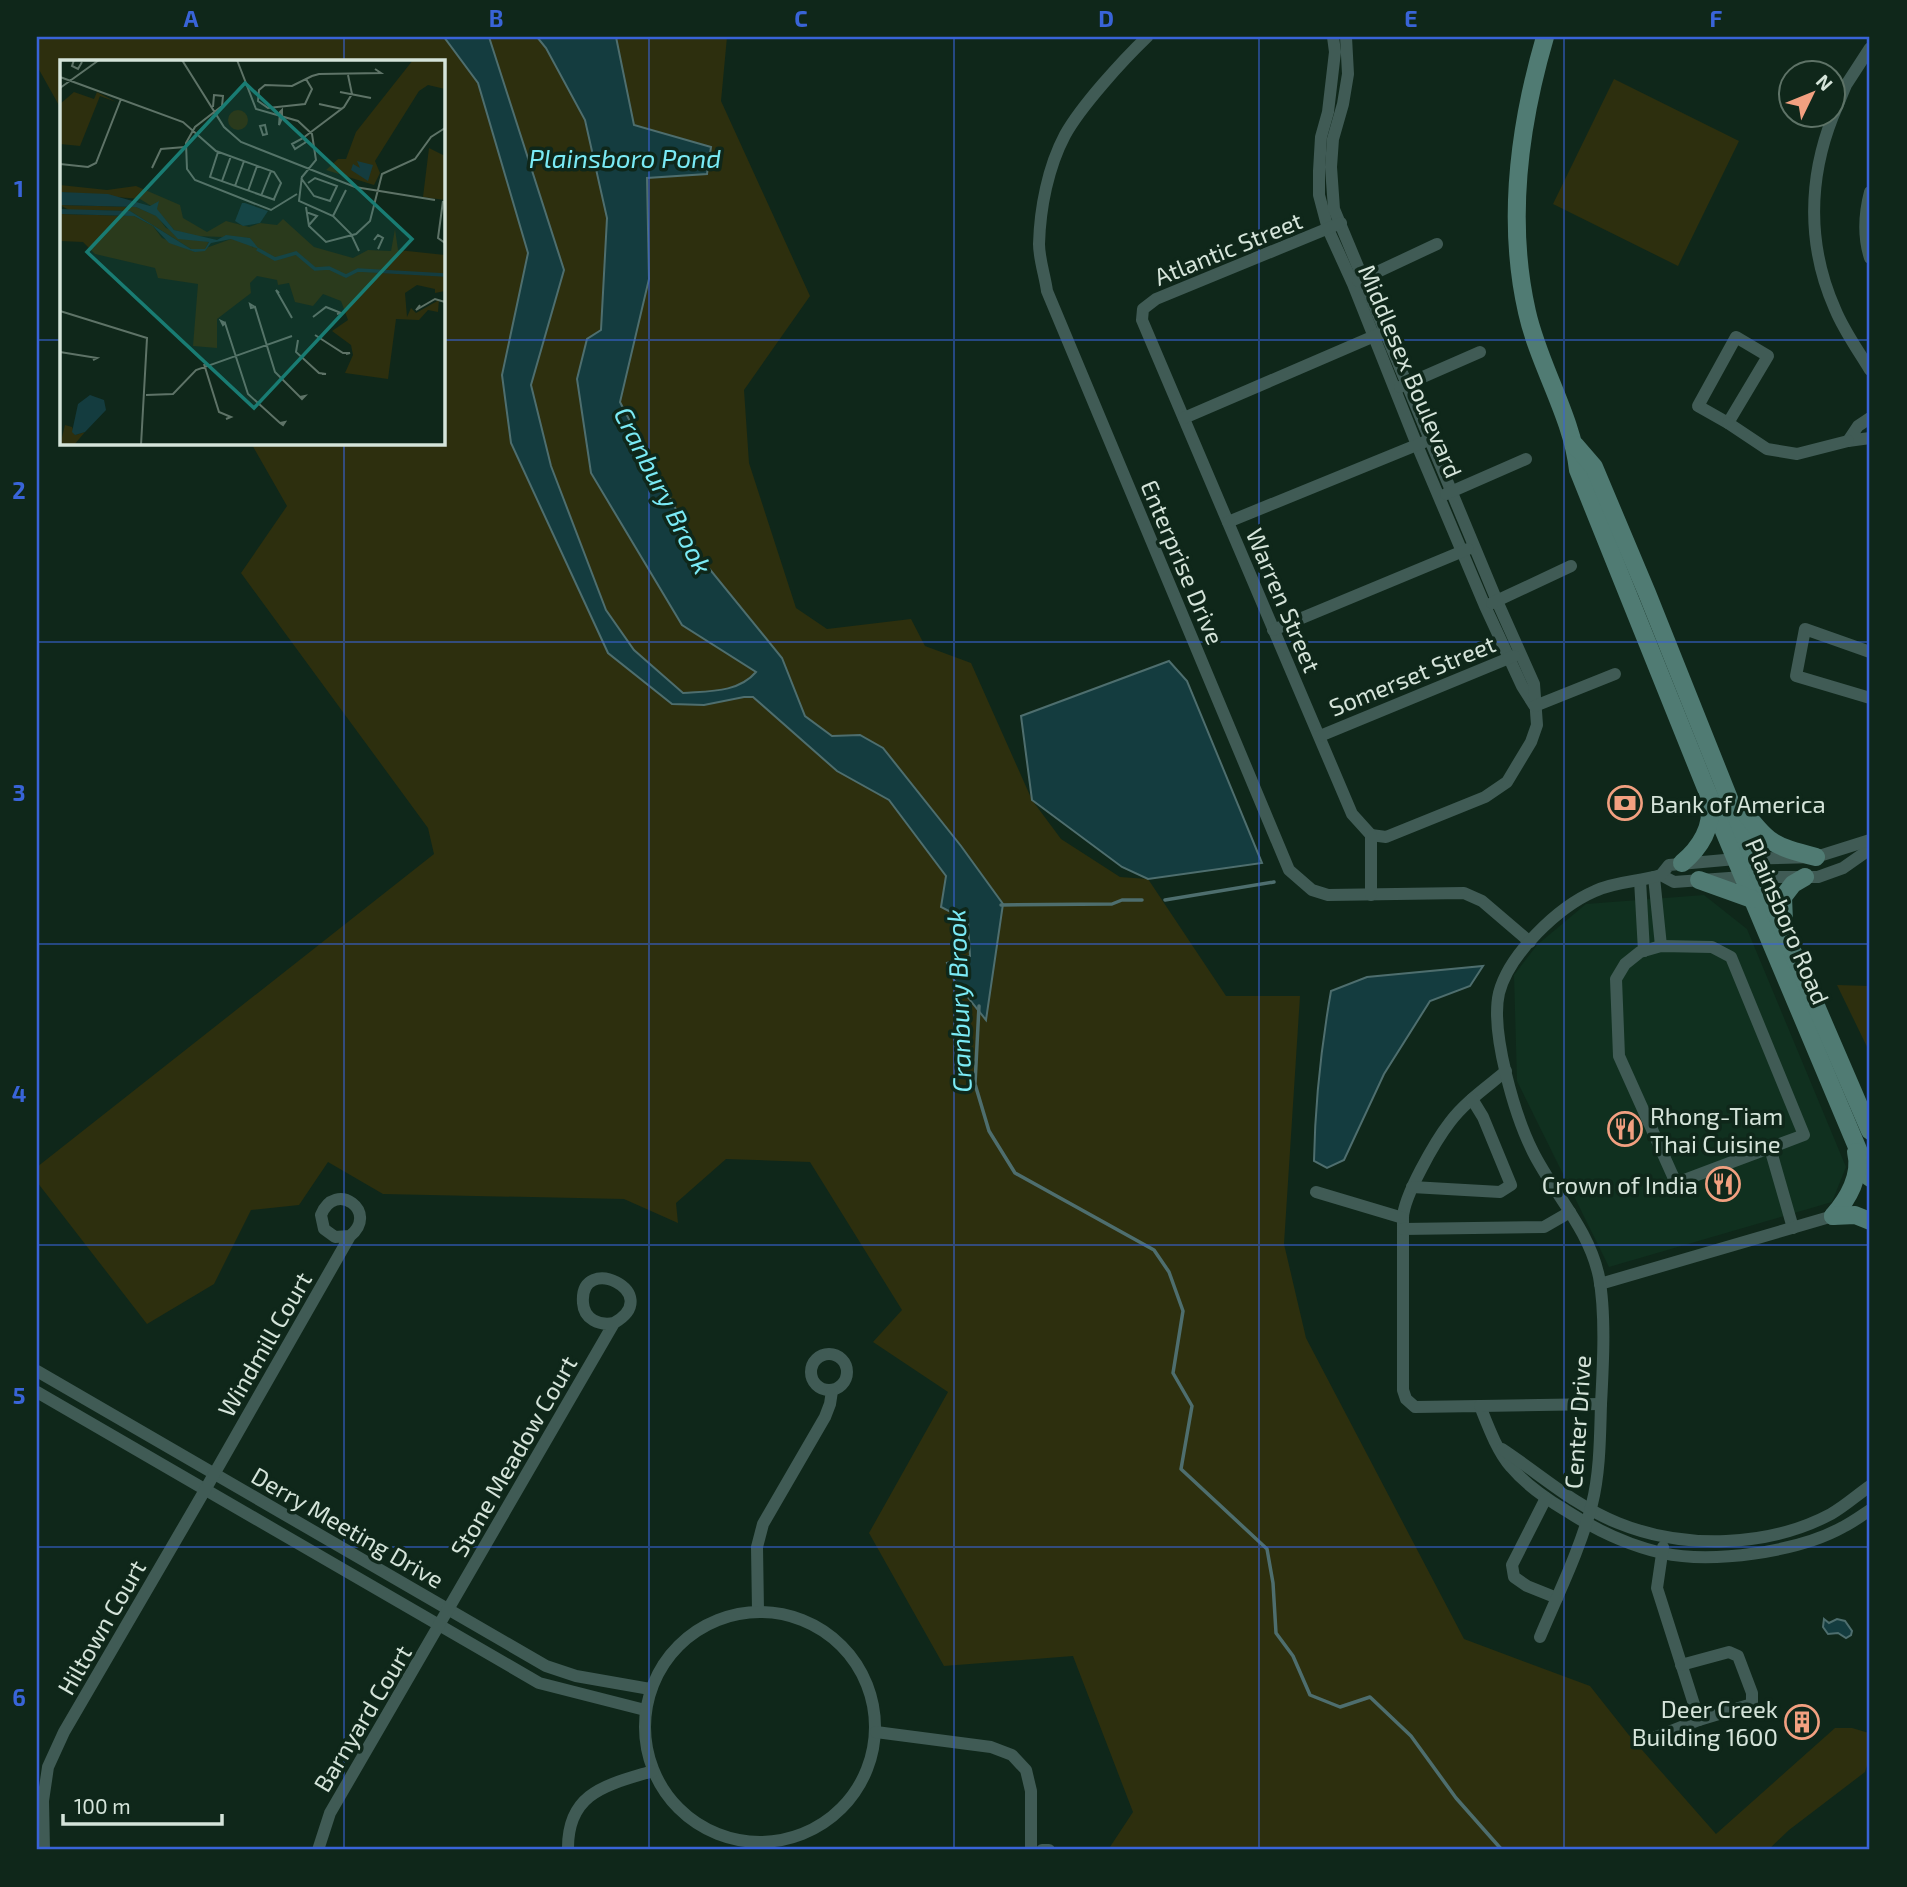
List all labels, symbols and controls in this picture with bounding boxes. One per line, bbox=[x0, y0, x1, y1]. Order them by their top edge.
text: A bbox=[183, 4, 199, 32]
text: B bbox=[489, 4, 503, 32]
text: C bbox=[794, 4, 808, 32]
text: D bbox=[1098, 4, 1114, 32]
text: E bbox=[1404, 4, 1418, 32]
text: F bbox=[1710, 4, 1723, 32]
inset map bbox=[60, 60, 444, 444]
north arrow bbox=[1778, 60, 1848, 130]
text: N bbox=[1812, 69, 1838, 95]
water label: Plainsboro Pond bbox=[529, 142, 721, 173]
text: 1 bbox=[14, 174, 24, 202]
street label: Atlantic Street bbox=[1150, 205, 1306, 291]
street label: Middlesex Boulevard bbox=[1353, 260, 1469, 482]
water label: Cranbury Brook bbox=[608, 401, 719, 579]
street label: Enterprise Drive bbox=[1135, 475, 1231, 649]
text: 2 bbox=[12, 476, 26, 504]
street label: Warren Street bbox=[1241, 524, 1327, 676]
street label: Somerset Street bbox=[1325, 628, 1499, 722]
text: 3 bbox=[12, 778, 26, 806]
bank icon: Bank of America bbox=[1606, 784, 1644, 822]
place label: Bank of America bbox=[1650, 789, 1826, 818]
street label: Plainsboro Road bbox=[1740, 834, 1836, 1008]
water label: Cranbury Brook bbox=[939, 909, 978, 1093]
text: 4 bbox=[12, 1079, 26, 1107]
place label: Rhong-Tiam Thai Cuisine bbox=[1650, 1101, 1783, 1158]
restaurant icon: Rhong-Tiam Thai Cuisine bbox=[1606, 1110, 1644, 1148]
restaurant icon: Crown of India bbox=[1704, 1165, 1742, 1203]
place label: Crown of India bbox=[1542, 1170, 1698, 1199]
street label: Windmill Court bbox=[211, 1267, 317, 1421]
street label: Stone Meadow Court bbox=[444, 1350, 582, 1562]
street label: Center Drive bbox=[1558, 1354, 1596, 1490]
text: 5 bbox=[13, 1381, 25, 1409]
street label: Derry Meeting Drive bbox=[247, 1460, 449, 1594]
street label: Hiltown Court bbox=[51, 1555, 151, 1699]
street label: Barnyard Court bbox=[307, 1640, 417, 1796]
text: 6 bbox=[12, 1683, 26, 1711]
place label: Deer Creek Building 1600 bbox=[1632, 1694, 1778, 1751]
building icon: Deer Creek Building 1600 bbox=[1783, 1703, 1821, 1741]
scale bar bbox=[63, 1782, 222, 1826]
text: 100 m bbox=[74, 1793, 131, 1818]

